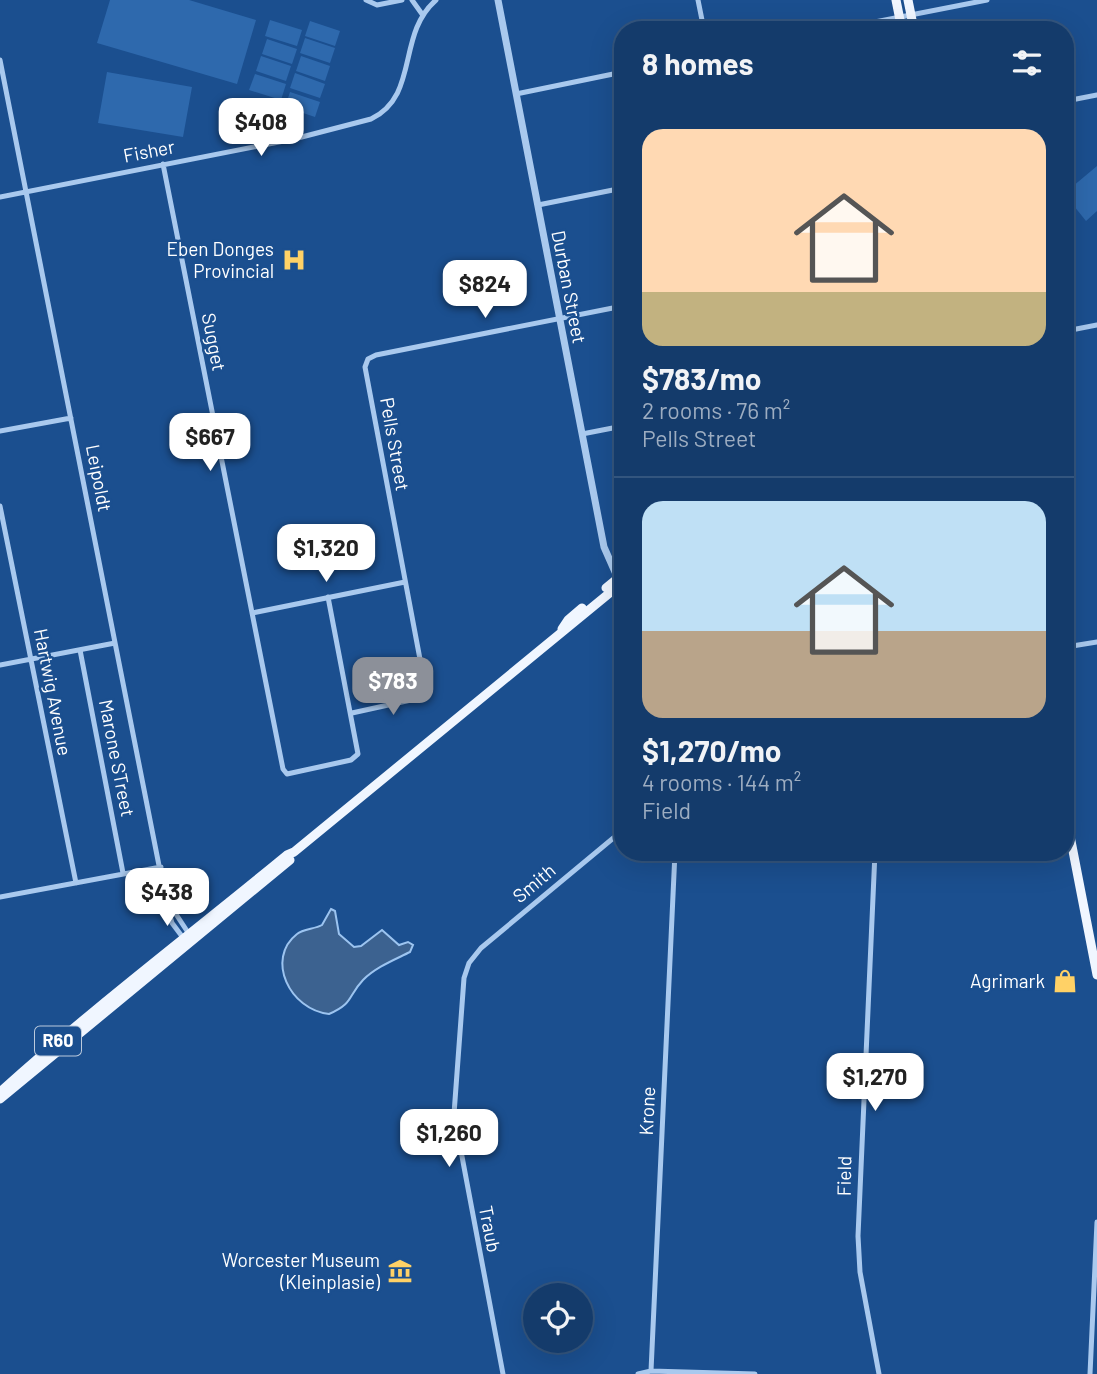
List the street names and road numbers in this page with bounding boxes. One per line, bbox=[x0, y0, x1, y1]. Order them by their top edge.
street label: Fisher bbox=[121, 134, 177, 167]
street label: Durban Street bbox=[547, 228, 592, 345]
street label: Sugget bbox=[198, 311, 231, 373]
street label: Pells Street bbox=[376, 395, 415, 492]
street label: Leipoldt bbox=[82, 442, 117, 514]
street label: Hartwig Avenue bbox=[30, 626, 77, 757]
street label: Marone STreet bbox=[95, 697, 140, 818]
street label: Smith bbox=[508, 858, 560, 907]
road number: R60 bbox=[35, 1026, 81, 1056]
street label: Krone bbox=[634, 1086, 659, 1136]
street label: Field bbox=[832, 1156, 855, 1196]
street label: Traub bbox=[475, 1204, 506, 1254]

